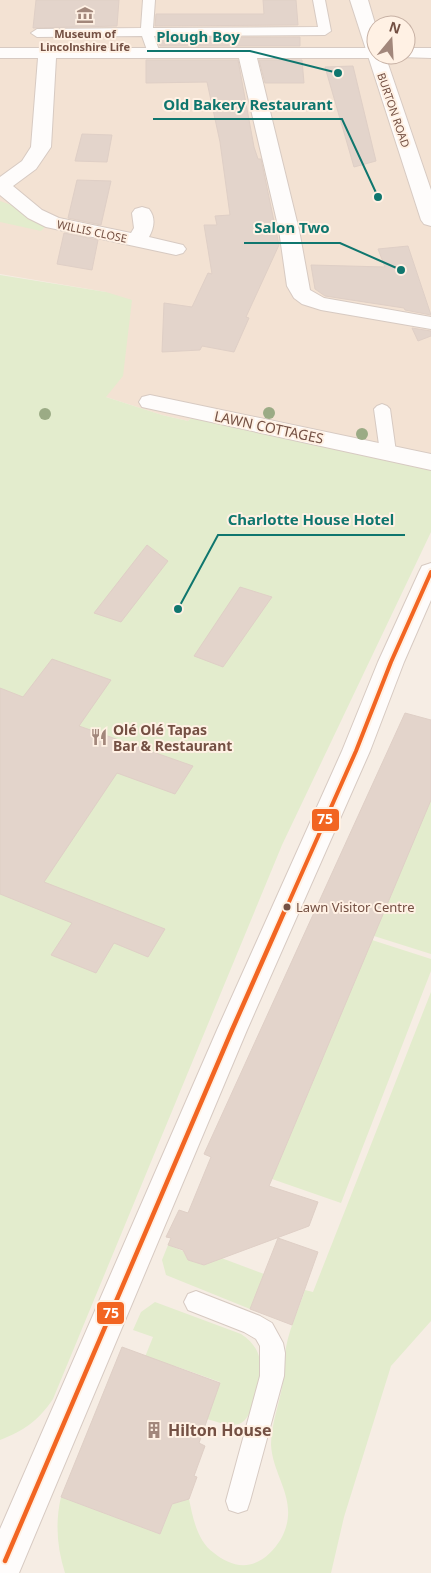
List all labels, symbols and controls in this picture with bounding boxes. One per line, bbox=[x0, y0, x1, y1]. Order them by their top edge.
museum icon: Museum of Lincolnshire Life bbox=[75, 5, 95, 25]
north arrow bbox=[366, 15, 416, 65]
text: N bbox=[387, 16, 404, 38]
callout: Plough Boy bbox=[147, 21, 250, 51]
place label: Museum of Lincolnshire Life bbox=[40, 26, 130, 54]
text: Plough Boy bbox=[156, 26, 240, 46]
street label: BURTON ROAD bbox=[374, 71, 414, 149]
callout: Old Bakery Restaurant bbox=[153, 89, 342, 119]
text: Old Bakery Restaurant bbox=[163, 94, 333, 114]
callout: Salon Two bbox=[244, 213, 340, 243]
street label: WILLIS CLOSE bbox=[56, 216, 128, 246]
text: Salon Two bbox=[254, 217, 330, 237]
street label: LAWN COTTAGES bbox=[213, 406, 326, 448]
callout: Charlotte House Hotel bbox=[218, 505, 405, 535]
text: Charlotte House Hotel bbox=[228, 509, 394, 529]
place label: Olé Olé Tapas Bar & Restaurant bbox=[113, 720, 232, 755]
restaurant icon: Olé Olé Tapas Bar & Restaurant bbox=[89, 727, 109, 747]
line badge: 75 bbox=[311, 808, 340, 832]
text: 75 bbox=[317, 809, 333, 828]
place label: Lawn Visitor Centre bbox=[296, 898, 415, 916]
marker: Lawn Visitor Centre bbox=[282, 902, 292, 912]
line badge: 75 bbox=[96, 1301, 125, 1325]
text: 75 bbox=[103, 1303, 119, 1322]
place label: Hilton House bbox=[168, 1419, 272, 1441]
building icon: Hilton House bbox=[144, 1420, 164, 1440]

